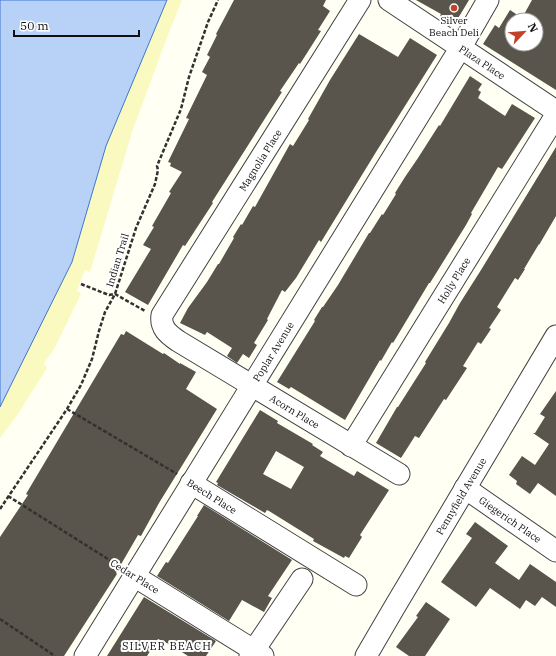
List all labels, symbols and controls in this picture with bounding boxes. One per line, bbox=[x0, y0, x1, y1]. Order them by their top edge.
marker: Silver Beach Deli bbox=[449, 3, 459, 13]
scale bar bbox=[14, 12, 139, 38]
north arrow bbox=[504, 12, 544, 52]
place label: Silver Beach Deli bbox=[429, 14, 479, 39]
text: 50 m bbox=[20, 18, 49, 33]
text: N bbox=[525, 21, 541, 35]
street label: Plaza Place bbox=[456, 42, 508, 82]
street label: Magnolia Place bbox=[236, 127, 285, 194]
street label: Indian Trail bbox=[103, 232, 132, 289]
street label: Holly Place bbox=[435, 255, 473, 306]
street label: Poplar Avenue bbox=[250, 319, 297, 384]
street label: Acorn Place bbox=[267, 392, 322, 432]
street label: Pennyfield Avenue bbox=[433, 455, 489, 537]
street label: Beech Place bbox=[184, 476, 239, 517]
street label: Giegerich Place bbox=[476, 494, 544, 546]
street label: Cedar Place bbox=[108, 556, 162, 597]
district label: SILVER BEACH bbox=[122, 639, 212, 653]

